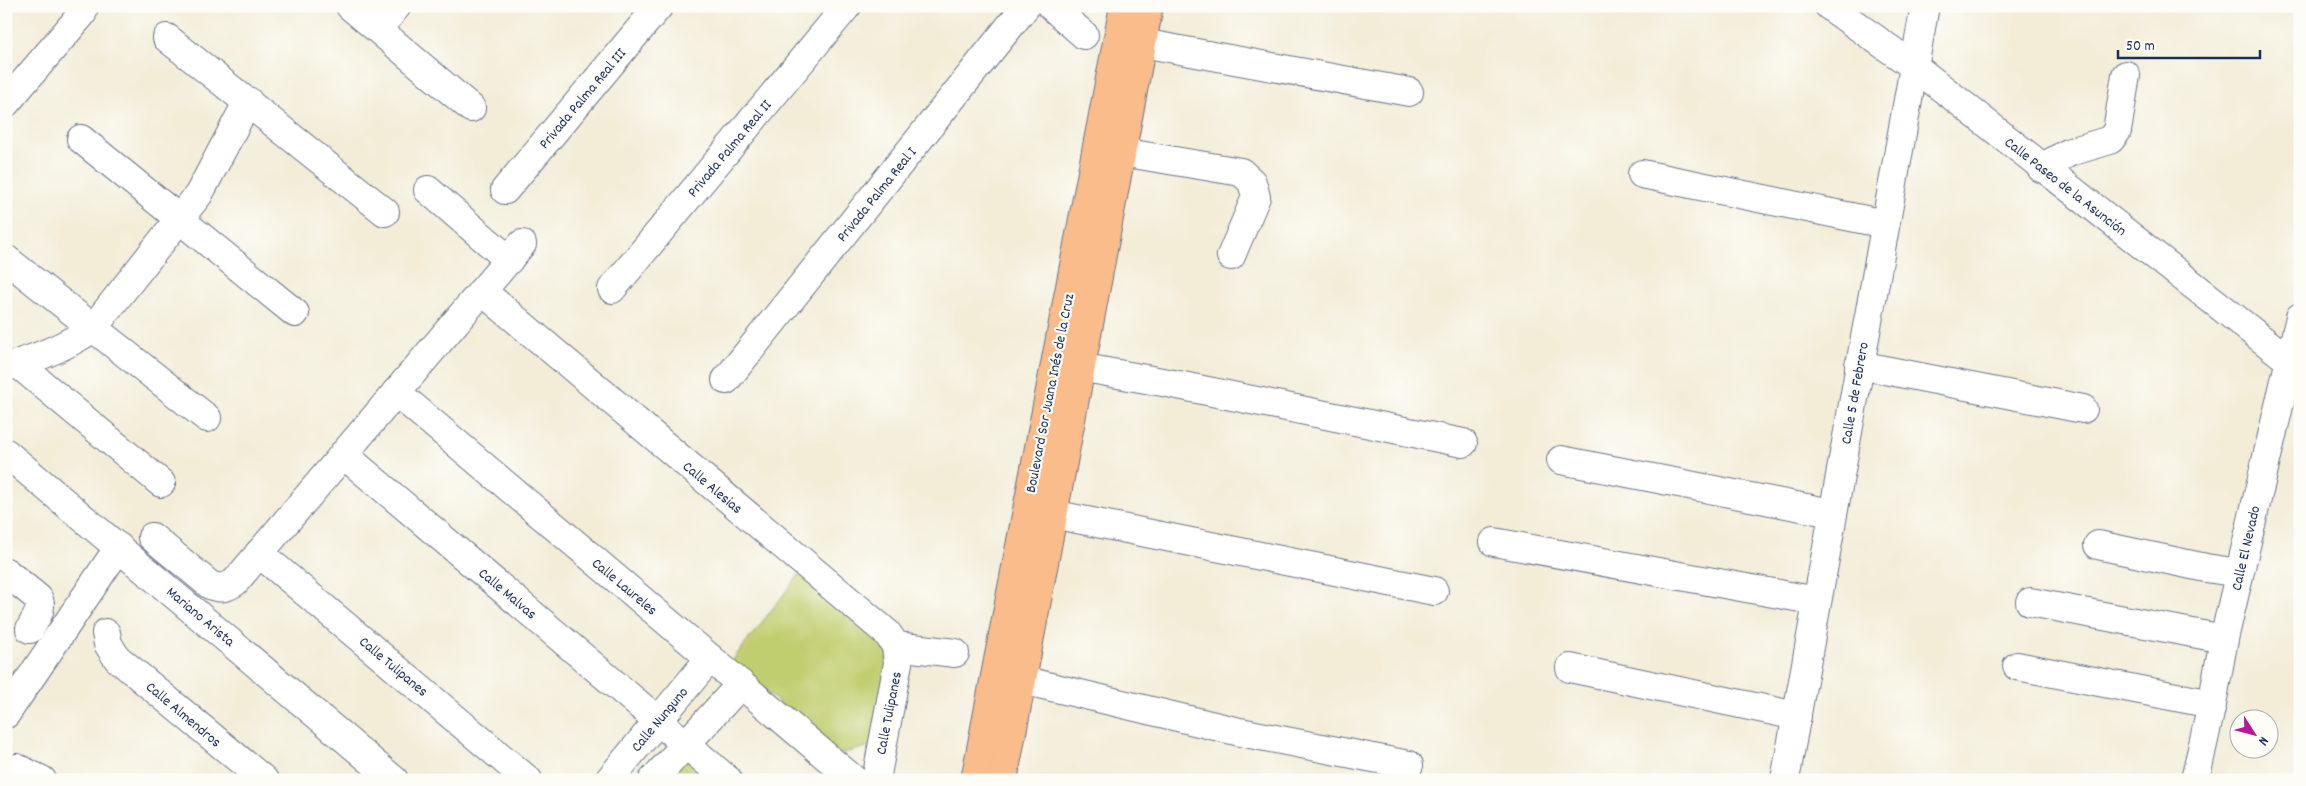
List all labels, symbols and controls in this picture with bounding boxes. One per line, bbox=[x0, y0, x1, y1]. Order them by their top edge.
scale bar bbox=[2118, 28, 2261, 60]
text: 50 m bbox=[2126, 36, 2155, 58]
street label: Privada Palma Real III bbox=[535, 44, 633, 155]
street label: Privada Palma Real II bbox=[683, 95, 778, 203]
street label: Calle Paseo de la Asunción bbox=[1999, 133, 2131, 242]
street label: Privada Palma Real I bbox=[832, 143, 923, 248]
street label: Boulevard Sor Juana Inés de la Cruz bbox=[1021, 292, 1081, 495]
street label: Calle 5 de Febrero bbox=[1836, 340, 1876, 446]
street label: Calle Alesias bbox=[677, 457, 747, 520]
street label: Calle El Nevado bbox=[2227, 504, 2267, 593]
street label: Calle Laureles bbox=[586, 553, 661, 622]
street label: Calle Malvas bbox=[473, 563, 541, 626]
street label: Mariano Arista bbox=[161, 582, 240, 653]
street label: Calle Tulipanes bbox=[353, 632, 432, 703]
street label: Calle Tulipanes bbox=[871, 670, 909, 757]
street label: Calle Almendros bbox=[140, 677, 225, 754]
street label: Calle Nunguno bbox=[627, 683, 695, 758]
north arrow bbox=[2228, 708, 2278, 758]
text: N bbox=[2253, 732, 2273, 749]

